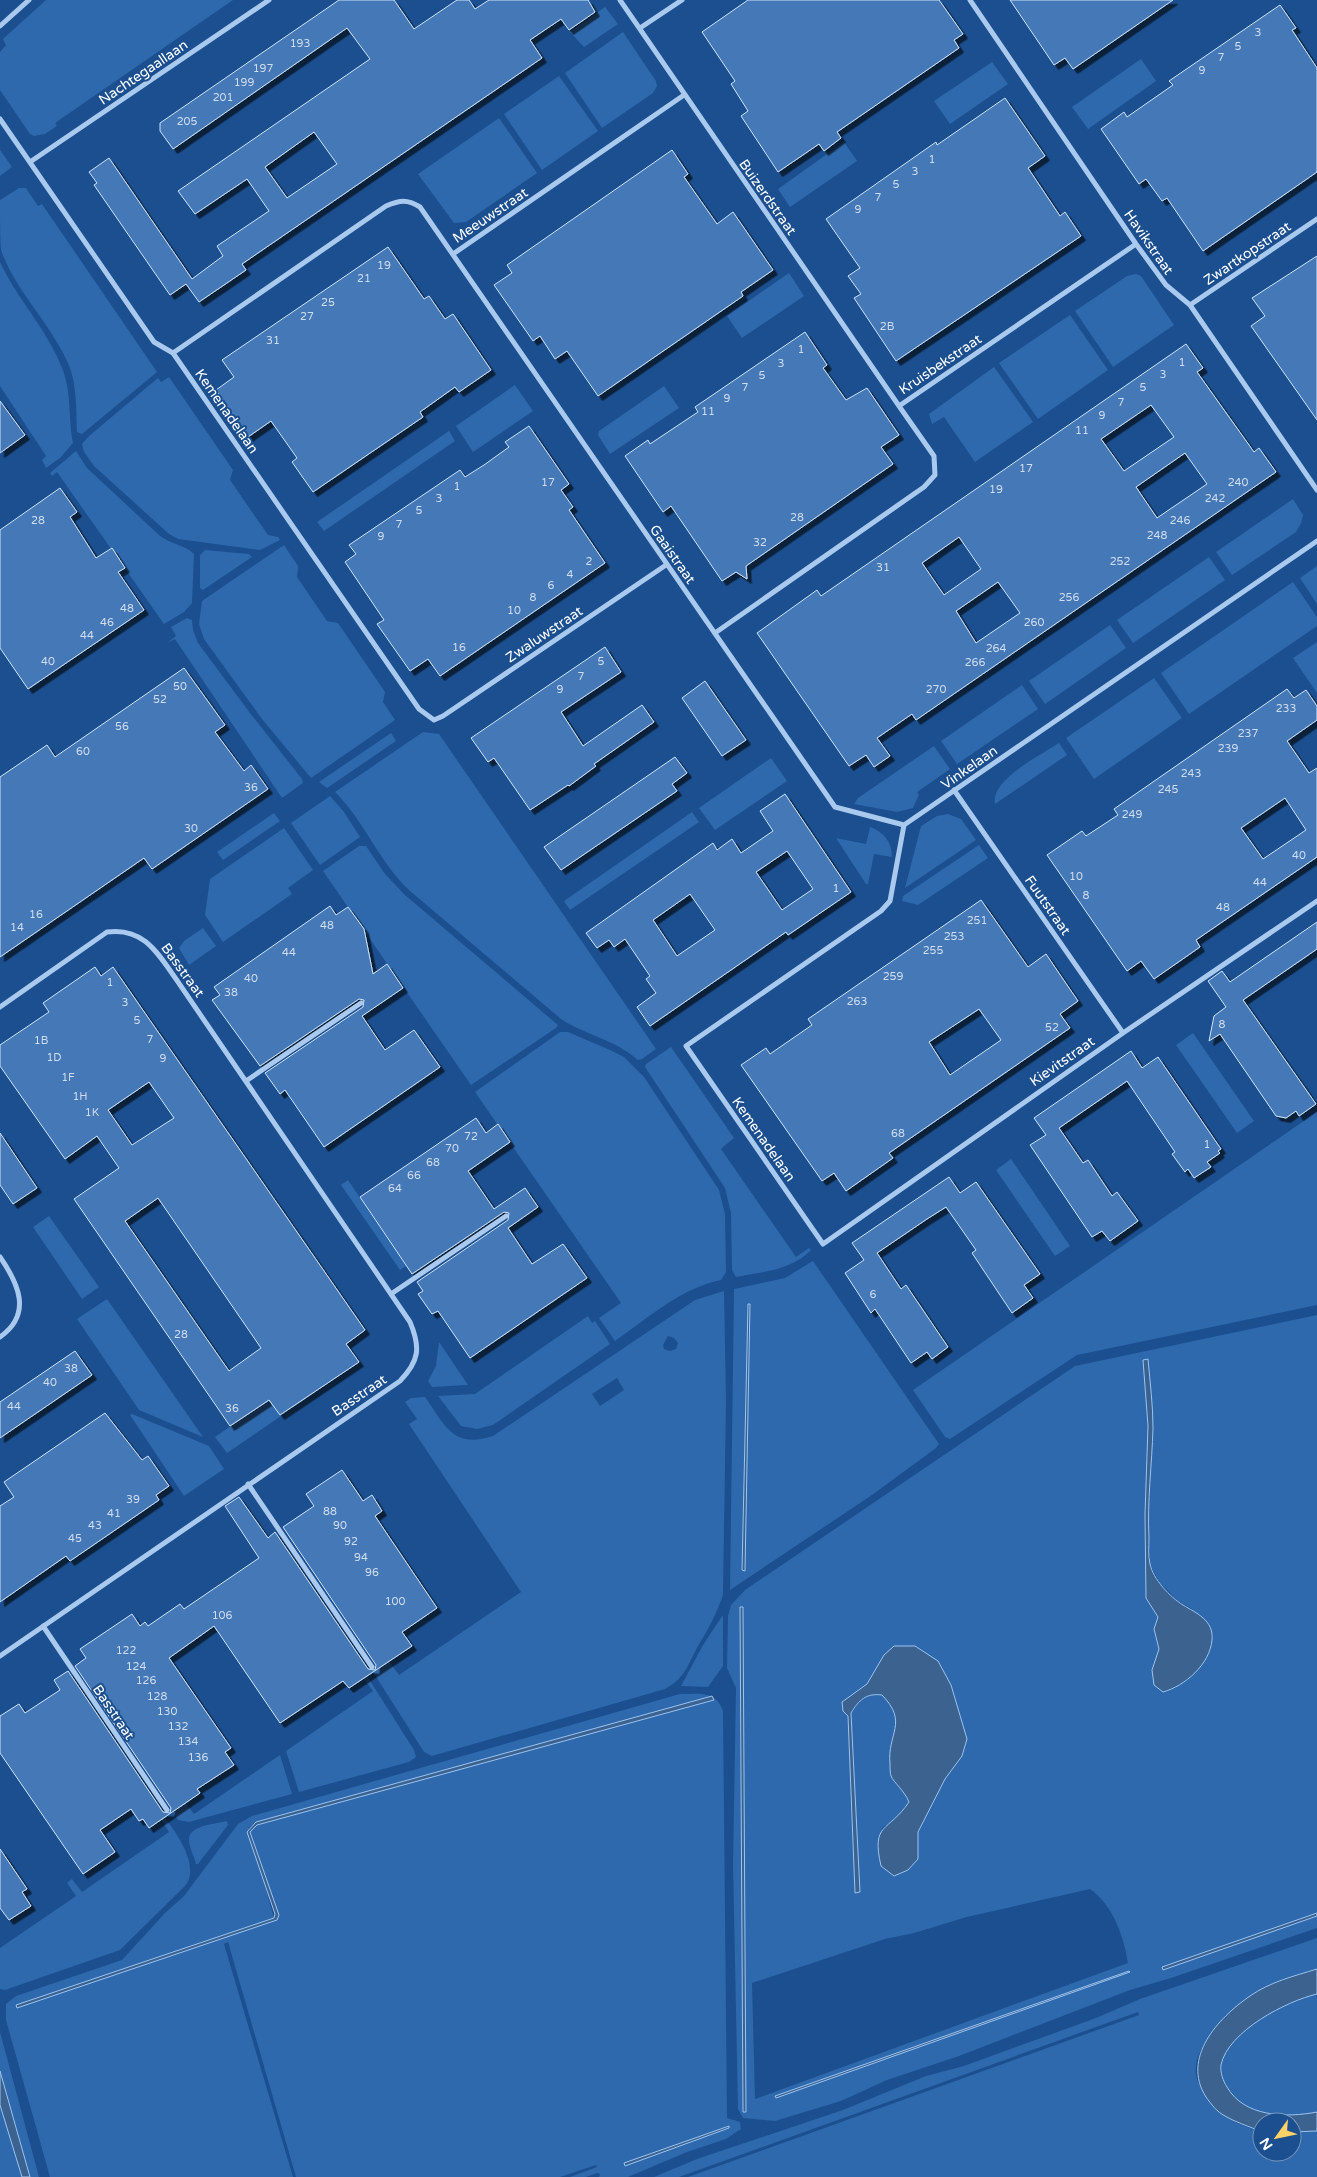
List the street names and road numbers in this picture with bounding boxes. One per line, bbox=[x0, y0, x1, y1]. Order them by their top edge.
street label: Nachtegaallaan bbox=[95, 36, 191, 109]
street label: Buizerdstraat bbox=[735, 156, 800, 239]
street label: Meeuwstraat bbox=[449, 184, 532, 247]
street label: Havikstraat bbox=[1120, 207, 1177, 278]
street label: Zwartkopstraat bbox=[1200, 218, 1295, 289]
street label: Kruisbekstraat bbox=[896, 330, 985, 398]
street label: Kemenadelaan bbox=[191, 366, 262, 457]
street label: Gaaistraat bbox=[646, 522, 699, 588]
street label: Zwaluwstraat bbox=[503, 602, 587, 666]
street label: Vinkelaan bbox=[938, 742, 1001, 793]
street label: Fuutstraat bbox=[1021, 872, 1075, 939]
street label: Basstraat bbox=[157, 940, 208, 1001]
street label: Kievitstraat bbox=[1027, 1032, 1099, 1090]
street label: Kemenadelaan bbox=[728, 1094, 799, 1185]
street label: Basstraat bbox=[329, 1371, 391, 1420]
street label: Basstraat bbox=[89, 1682, 138, 1744]

